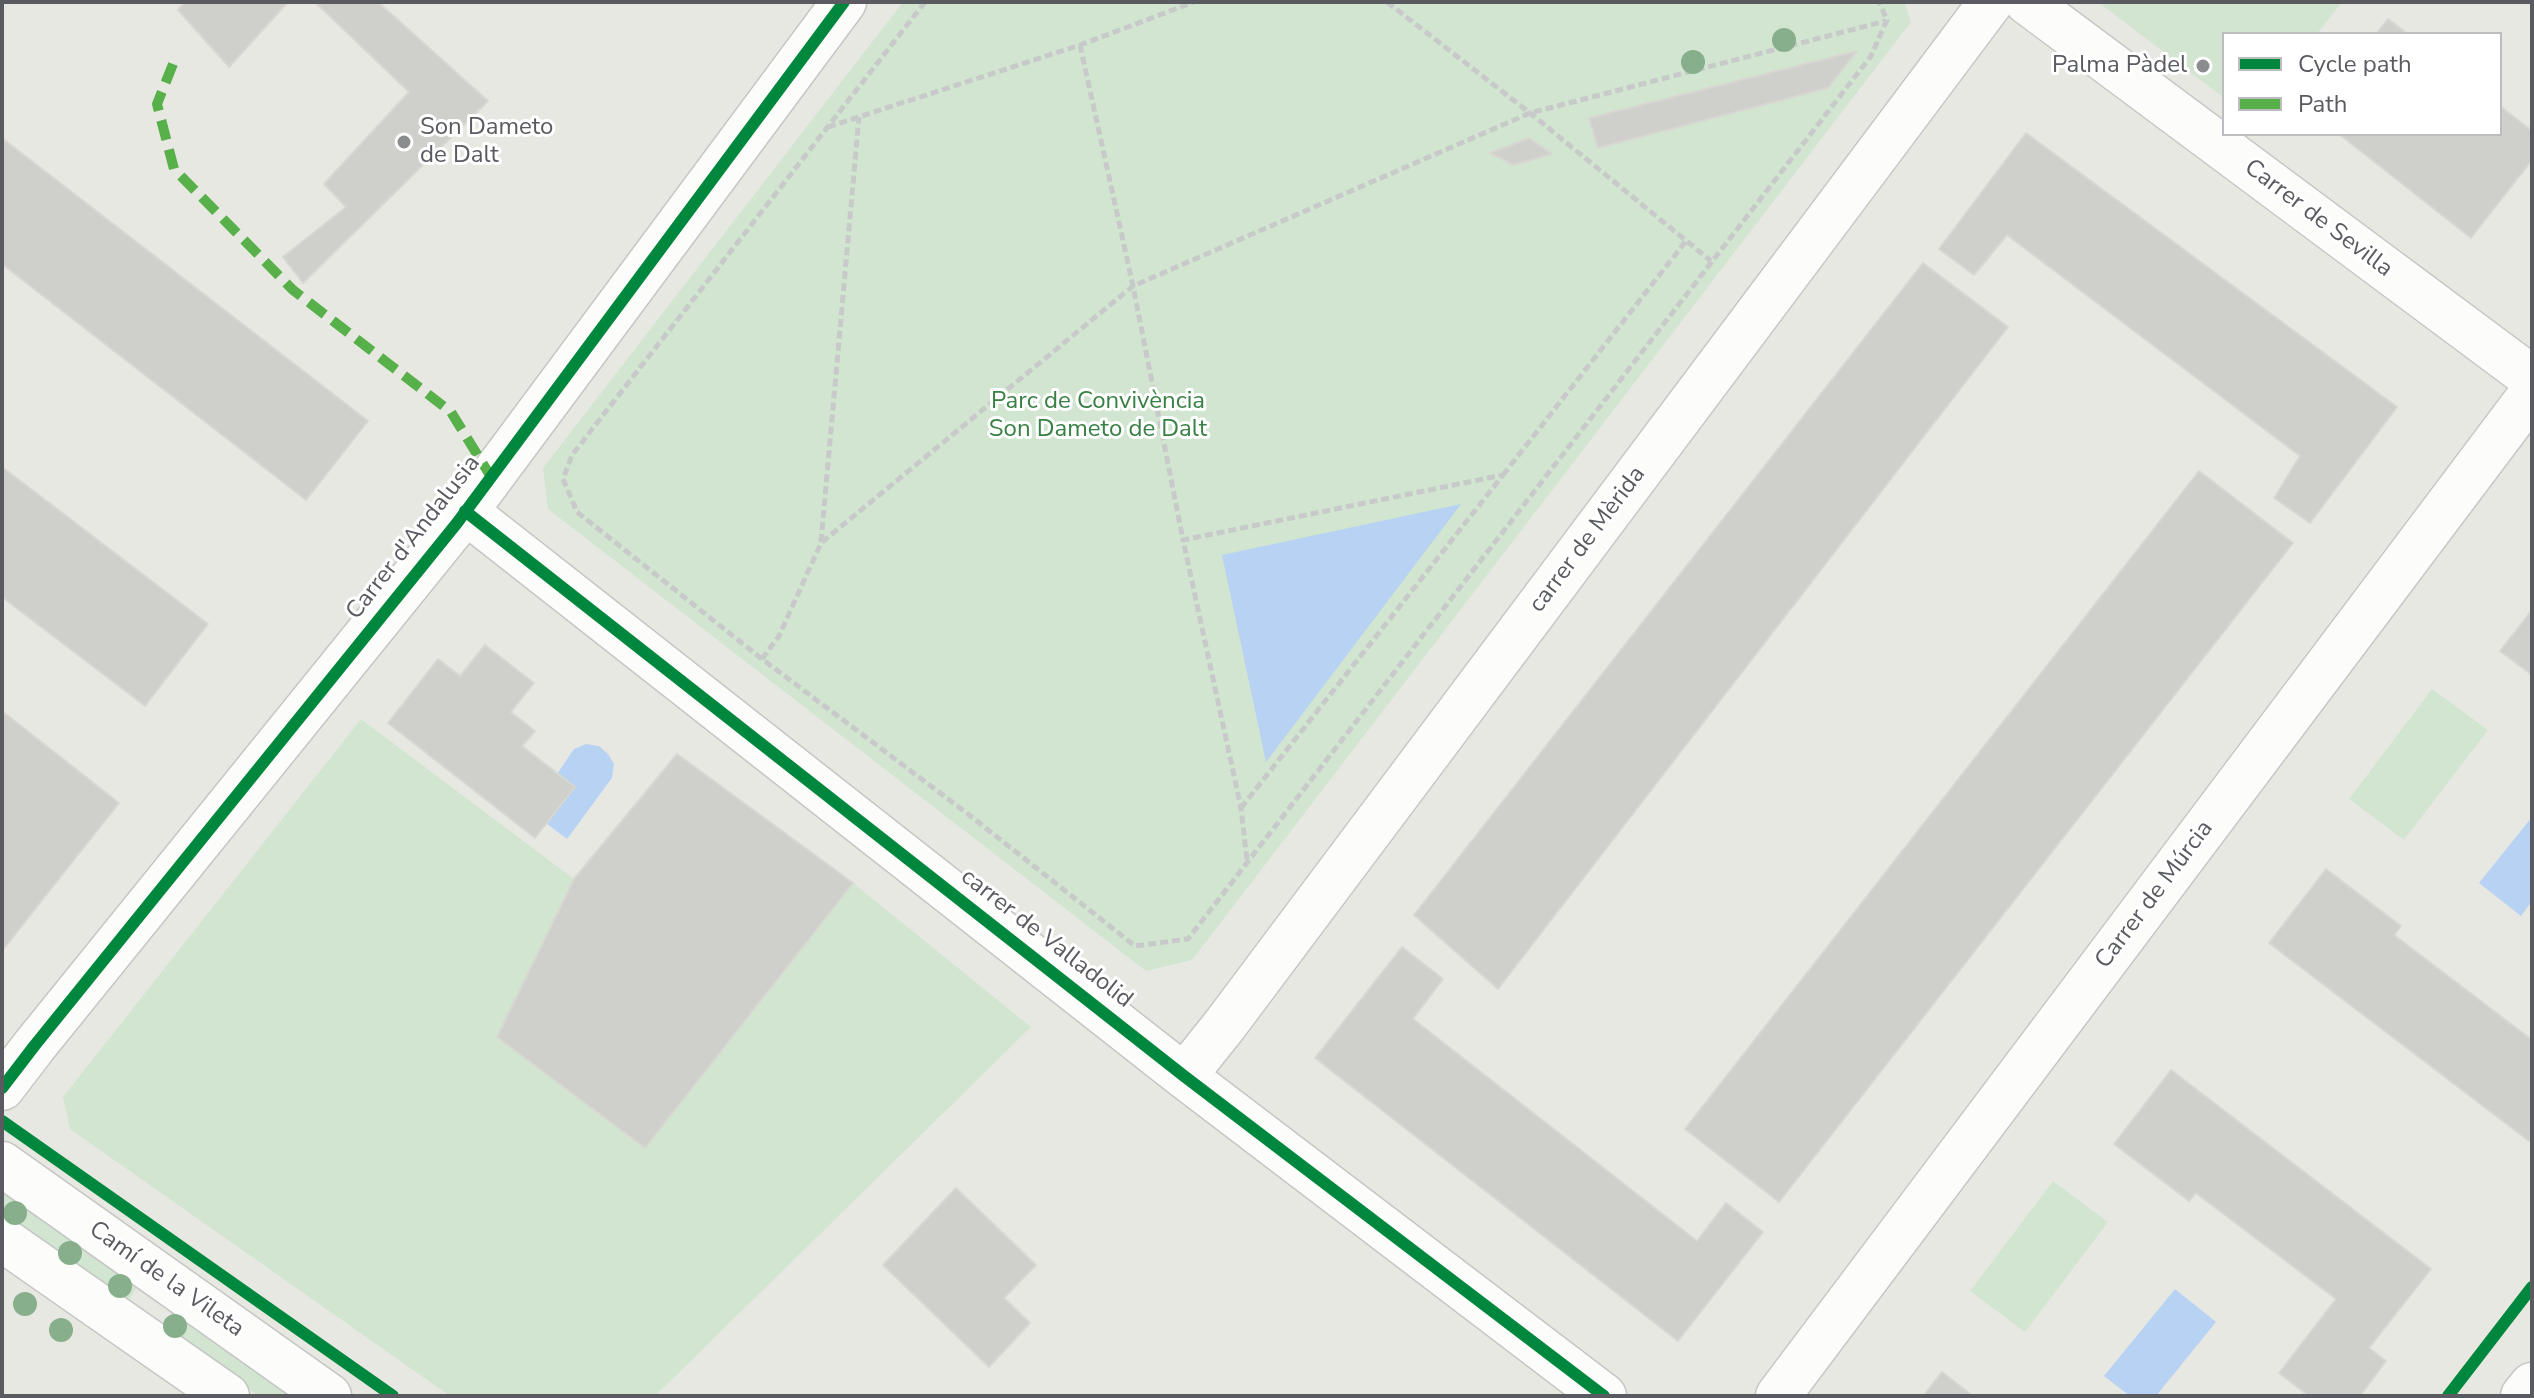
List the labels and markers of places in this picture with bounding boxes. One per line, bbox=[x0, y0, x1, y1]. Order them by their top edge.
place label: Palma Pàdel bbox=[2052, 52, 2187, 80]
marker: Palma Pàdel bbox=[2194, 57, 2212, 75]
place label: Son Dameto de Dalt bbox=[420, 114, 553, 170]
marker: Son Dameto de Dalt bbox=[395, 133, 413, 151]

